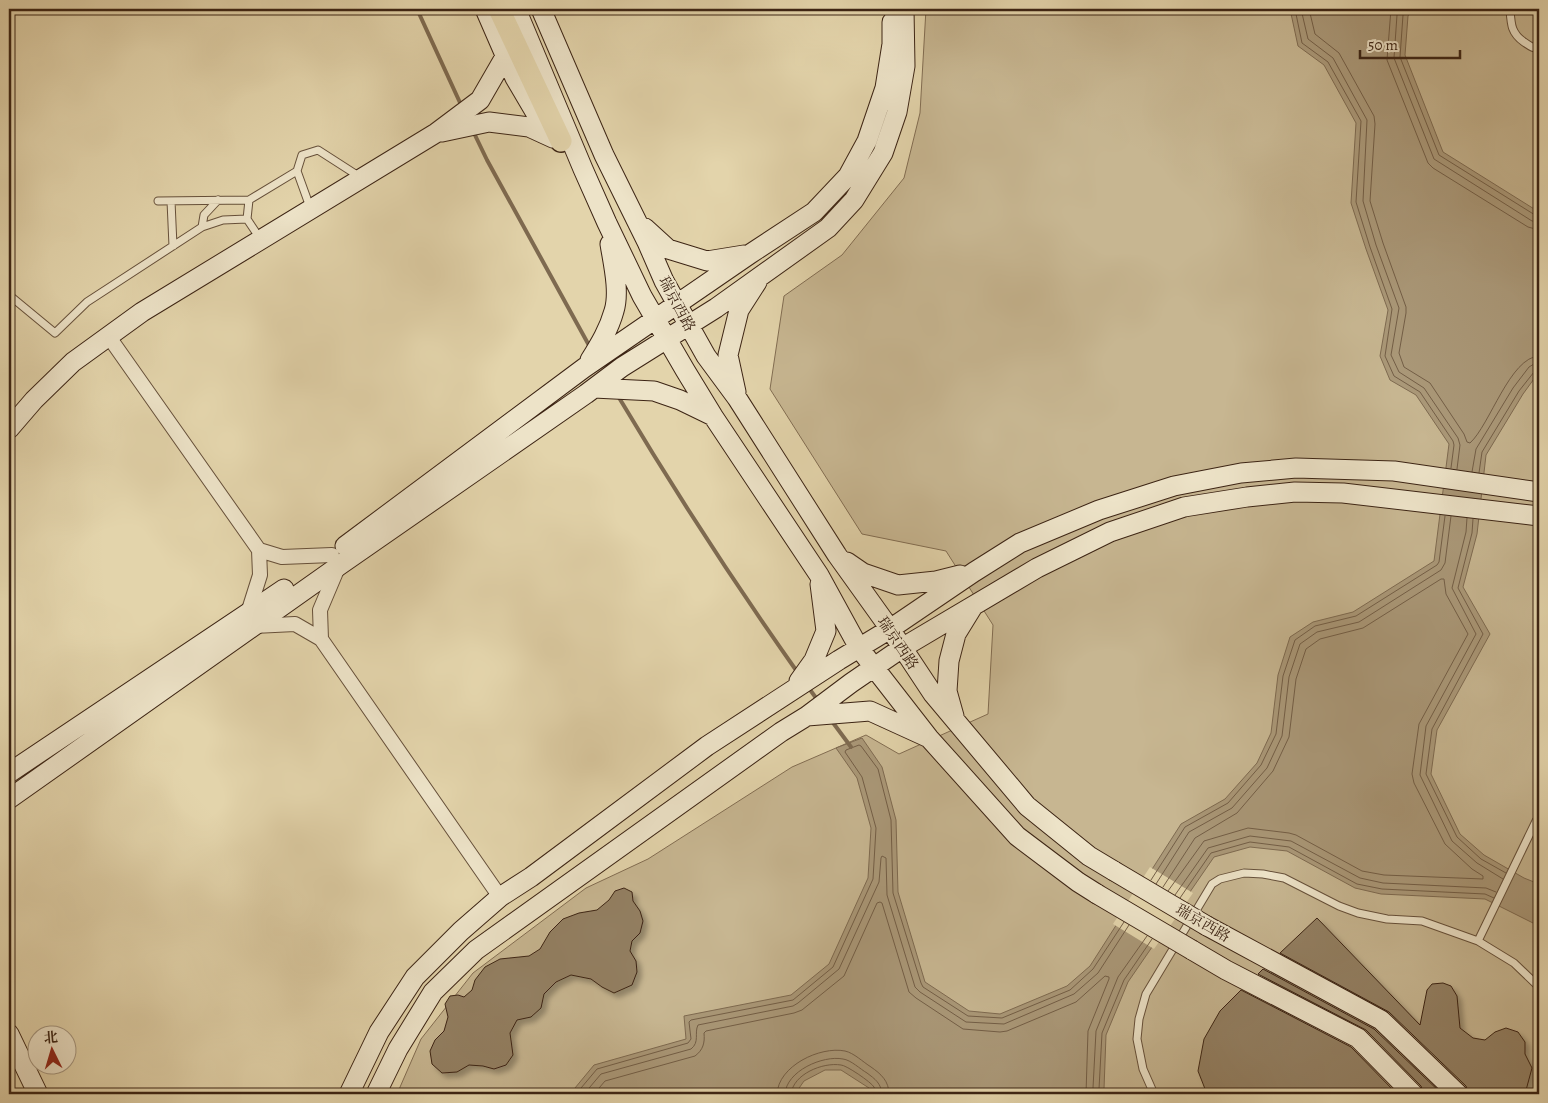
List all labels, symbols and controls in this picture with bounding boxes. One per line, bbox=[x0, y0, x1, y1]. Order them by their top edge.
scale bar bbox=[1360, 28, 1460, 60]
text: 50 m bbox=[1368, 35, 1398, 55]
street label: 瑞京西路 bbox=[654, 273, 700, 335]
street label: 瑞京西路 bbox=[873, 613, 923, 673]
street label: 瑞京西路 bbox=[1172, 899, 1234, 947]
north arrow bbox=[28, 1026, 78, 1076]
text: 北 bbox=[43, 1027, 59, 1048]

